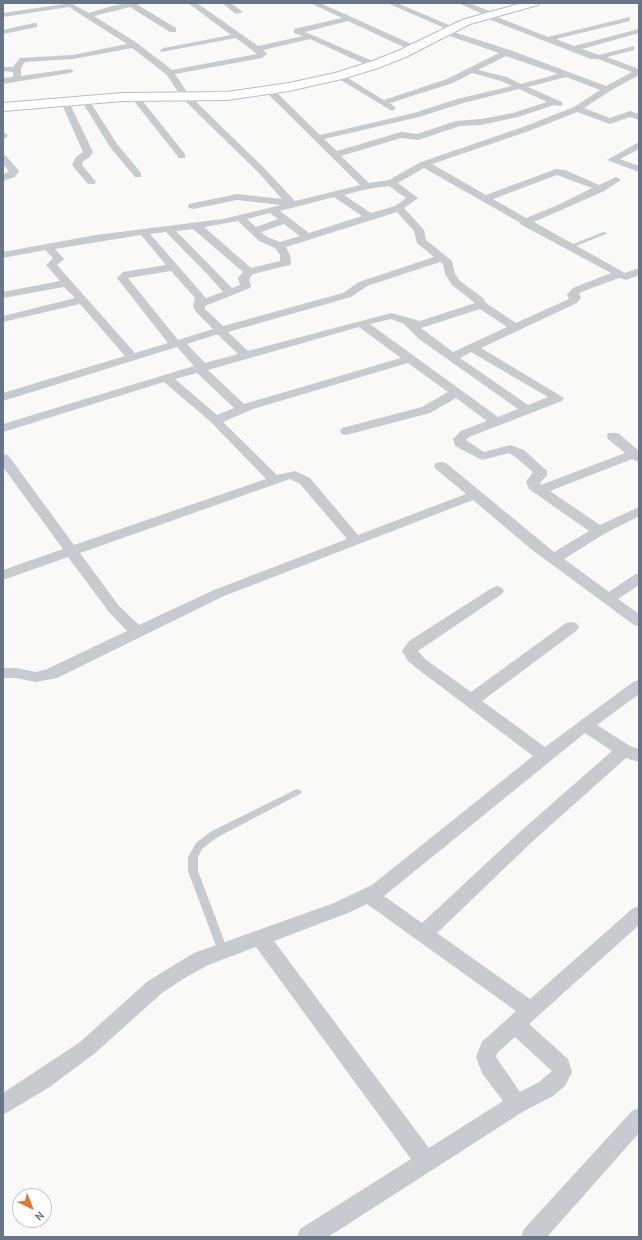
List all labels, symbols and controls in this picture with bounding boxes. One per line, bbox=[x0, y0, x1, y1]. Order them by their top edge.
north arrow bbox=[12, 1188, 52, 1228]
text: N bbox=[32, 1208, 47, 1224]

